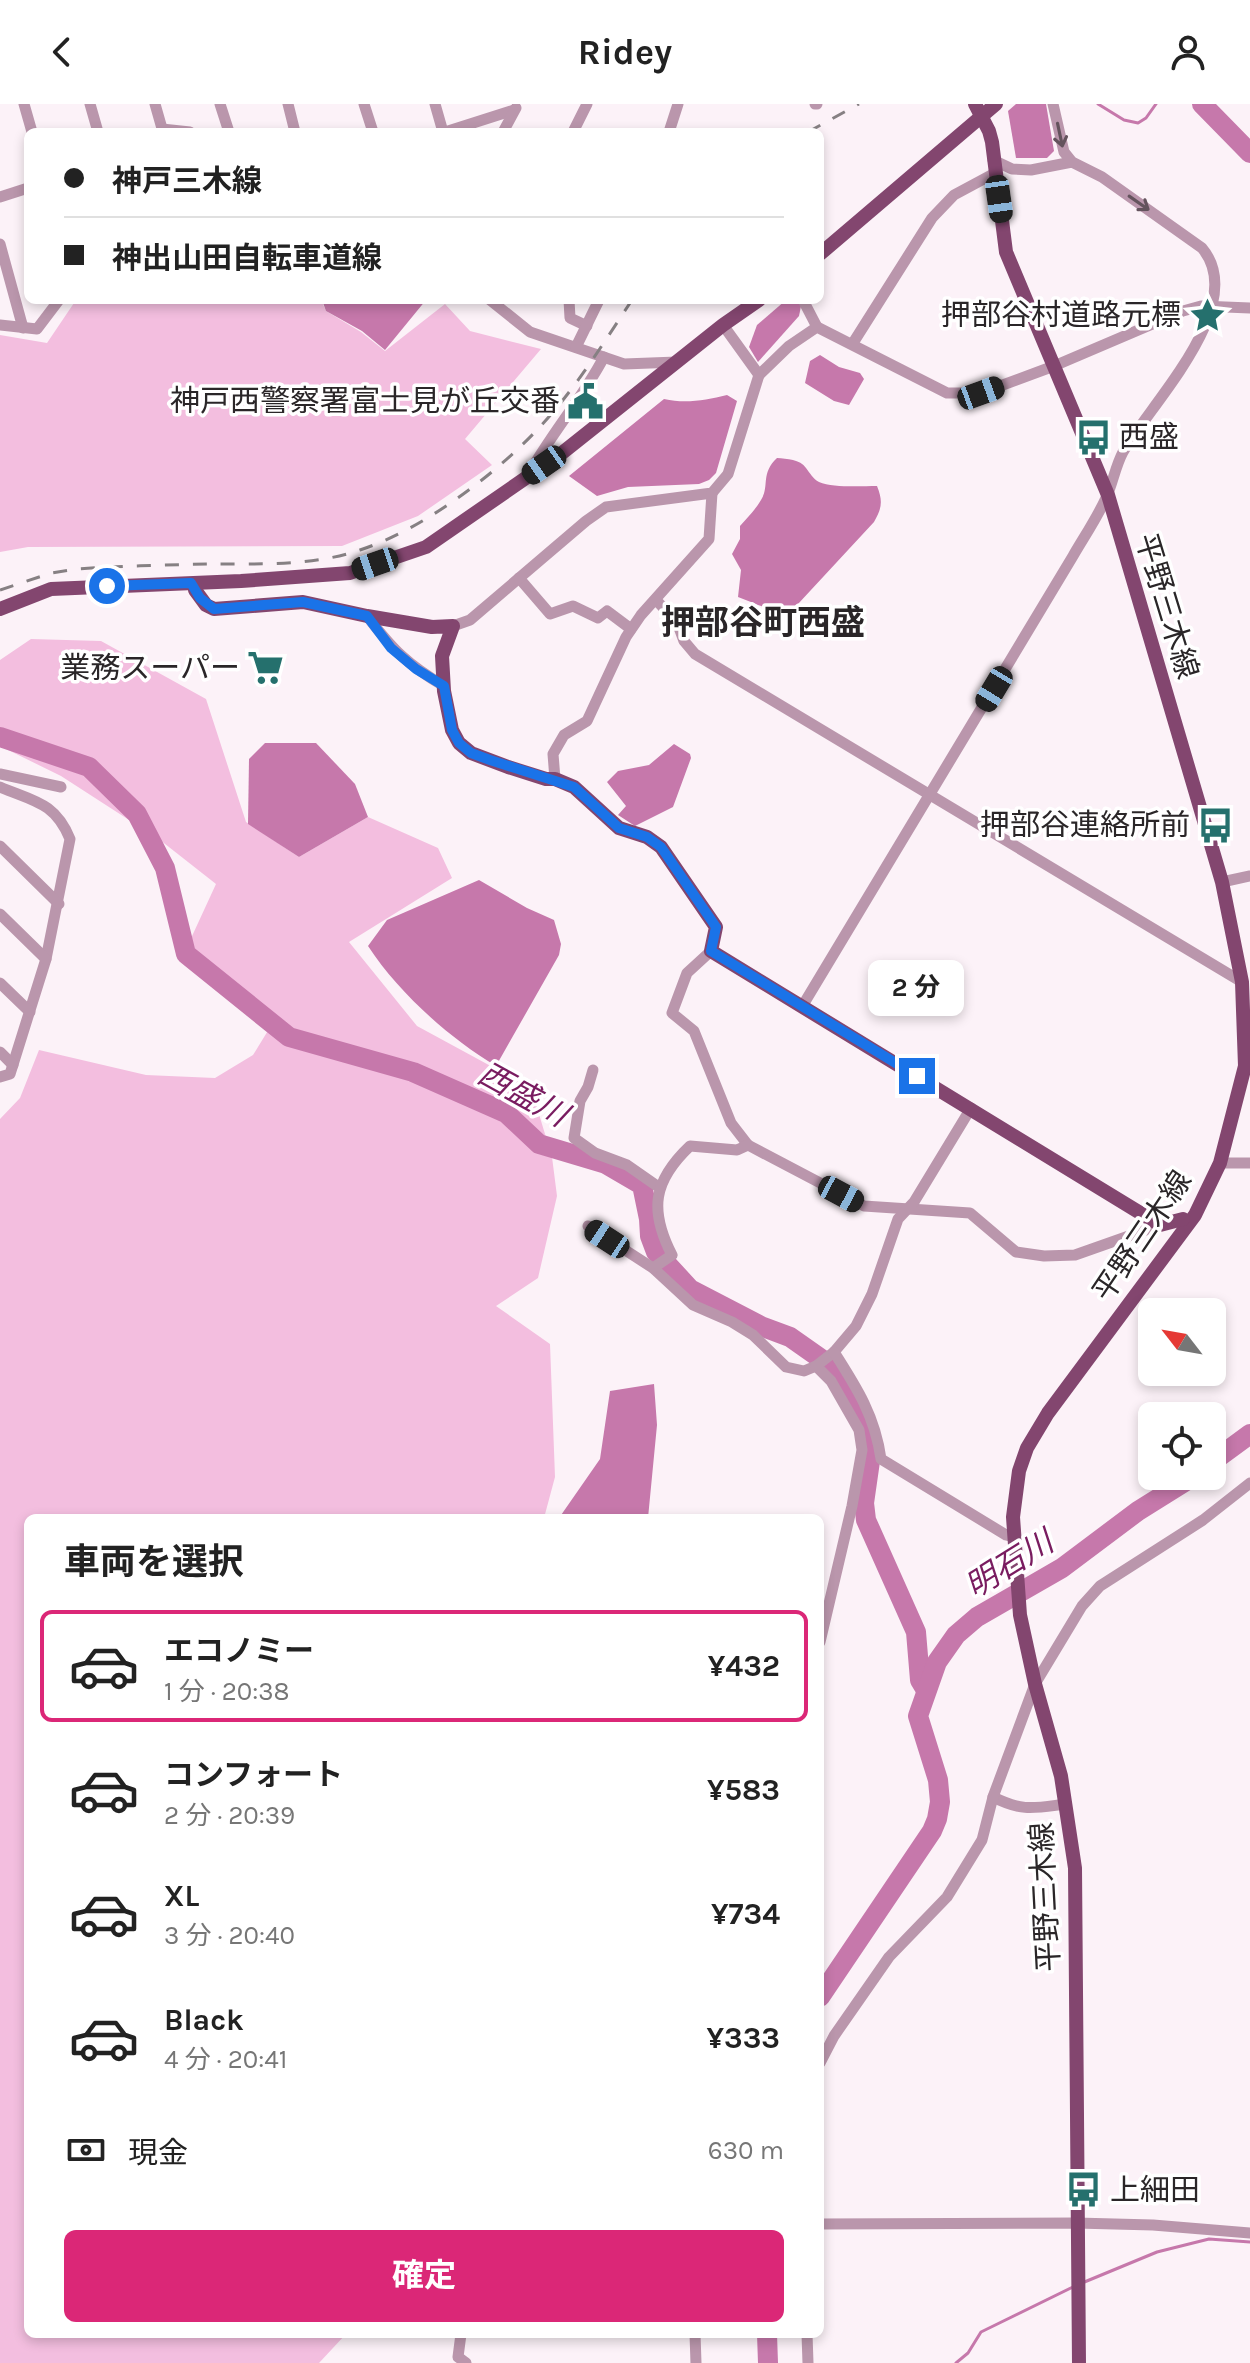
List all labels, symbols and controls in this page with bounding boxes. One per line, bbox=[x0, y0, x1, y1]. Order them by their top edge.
icon: back bbox=[40, 30, 84, 74]
icon: person bbox=[1166, 30, 1210, 74]
text: Ridey bbox=[578, 31, 672, 73]
one-way arrow bbox=[1053, 121, 1068, 147]
text: 神戸三木線 bbox=[112, 163, 262, 199]
car bbox=[984, 174, 1014, 224]
one-way arrow bbox=[1127, 195, 1149, 211]
text: 神出山田自転車道線 bbox=[112, 240, 382, 276]
place icon: 押部谷村道路元標 bbox=[1188, 296, 1226, 334]
place label: 押部谷村道路元標 bbox=[941, 297, 1181, 333]
car bbox=[954, 374, 1008, 412]
public building icon: 神戸西警察署富士見が丘交番 bbox=[567, 382, 605, 420]
place label: 神戸西警察署富士見が丘交番 bbox=[170, 383, 560, 419]
bus stop icon: 西盛 bbox=[1074, 418, 1112, 456]
place label: 西盛 bbox=[1119, 419, 1179, 455]
car bbox=[517, 441, 571, 489]
street label: 平野三木線 bbox=[1128, 529, 1206, 683]
car bbox=[348, 545, 402, 583]
route start bbox=[89, 568, 125, 604]
district label: 押部谷町西盛 bbox=[661, 603, 865, 643]
supermarket icon: 業務スーパー bbox=[247, 649, 285, 687]
place label: 業務スーパー bbox=[60, 650, 240, 686]
car bbox=[971, 662, 1017, 716]
bus stop icon: 押部谷連絡所前 bbox=[1197, 806, 1235, 844]
place label: 押部谷連絡所前 bbox=[980, 807, 1190, 843]
callout: 2 分 bbox=[869, 960, 965, 1016]
text: 2 分 bbox=[892, 972, 940, 1003]
water label: 西盛川 bbox=[472, 1055, 576, 1135]
route end bbox=[899, 1058, 935, 1094]
street label: 平野三木線 bbox=[1085, 1164, 1199, 1308]
car bbox=[814, 1172, 868, 1216]
car bbox=[580, 1216, 634, 1262]
north arrow bbox=[1138, 1298, 1226, 1386]
map controls bbox=[1138, 1298, 1226, 1490]
button: locate bbox=[1138, 1402, 1226, 1490]
water label: 明石川 bbox=[959, 1522, 1062, 1606]
text: 車両を選択 bbox=[64, 1541, 244, 1583]
icon: car bbox=[68, 1630, 140, 1702]
text: エコノミー bbox=[164, 1633, 314, 1669]
text: ¥432 bbox=[708, 1648, 780, 1684]
text: 1 分 · 20:38 bbox=[164, 1676, 290, 1707]
icon: car bbox=[68, 1754, 140, 1826]
text: コンフォート bbox=[164, 1757, 343, 1793]
text: ¥583 bbox=[707, 1772, 780, 1808]
text: 2 分 · 20:39 bbox=[164, 1800, 295, 1831]
street label: 平野三木線 bbox=[1023, 1821, 1067, 1973]
icon: car bbox=[68, 1878, 140, 1950]
text: XL bbox=[164, 1878, 199, 1914]
text: ¥734 bbox=[711, 1896, 780, 1932]
text: 3 分 · 20:40 bbox=[164, 1920, 295, 1951]
icon: car bbox=[68, 2002, 140, 2074]
text: Black bbox=[164, 2002, 244, 2038]
text: ¥333 bbox=[706, 2020, 780, 2056]
text: 4 分 · 20:41 bbox=[164, 2044, 287, 2075]
icon: cash bbox=[64, 2128, 108, 2172]
text: 現金 bbox=[128, 2135, 188, 2171]
text: 630 m bbox=[708, 2135, 784, 2166]
bus stop icon: 上細田 bbox=[1065, 2171, 1103, 2209]
place label: 上細田 bbox=[1110, 2172, 1200, 2208]
button: 確定 bbox=[64, 2230, 784, 2322]

